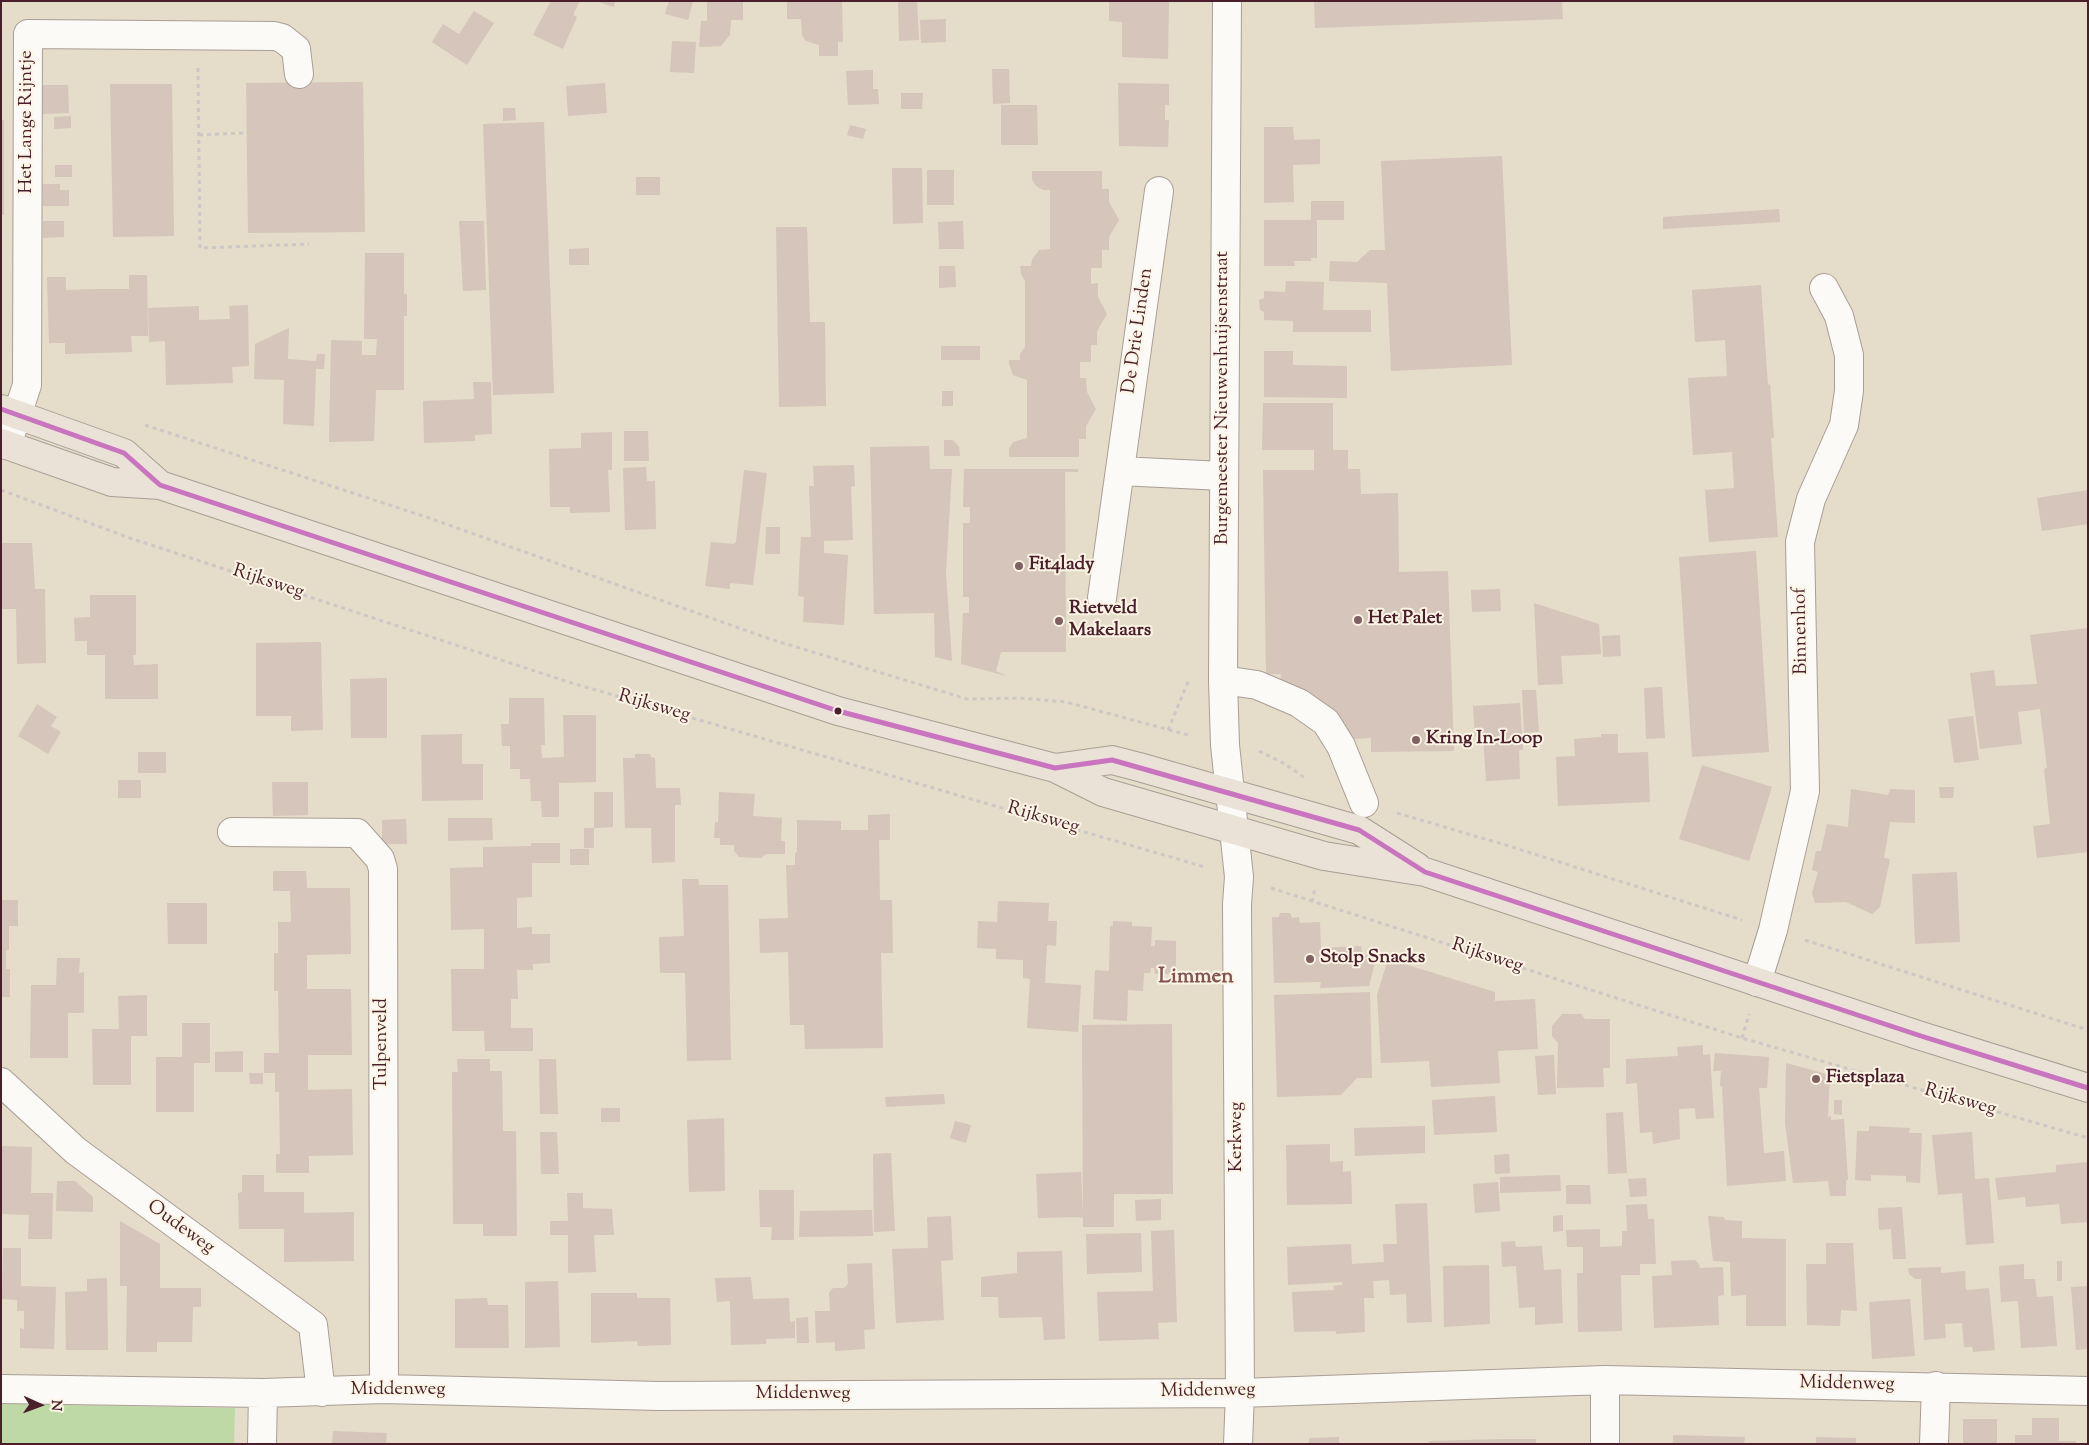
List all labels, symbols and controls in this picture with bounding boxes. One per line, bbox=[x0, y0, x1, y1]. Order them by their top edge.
street label: Het Lange Rijntje bbox=[17, 50, 39, 194]
street label: Burgemeester Nieuwenhuijsenstraat bbox=[1213, 251, 1235, 545]
street label: De Drie Linden bbox=[1119, 267, 1159, 395]
place label: Fit4lady bbox=[1029, 555, 1094, 577]
marker: Fit4lady bbox=[1013, 560, 1025, 572]
street label: Rijksweg bbox=[229, 561, 307, 605]
street label: Binnenhof bbox=[1790, 587, 1814, 675]
place label: Rietveld Makelaars bbox=[1069, 599, 1151, 643]
place label: Het Palet bbox=[1368, 609, 1442, 631]
marker: Het Palet bbox=[1352, 614, 1364, 626]
marker: Rietveld Makelaars bbox=[1053, 615, 1065, 627]
street label: Rijksweg bbox=[615, 686, 693, 728]
unlabelled marker bbox=[833, 706, 843, 716]
place label: Kring In-Loop bbox=[1426, 729, 1543, 751]
marker: Kring In-Loop bbox=[1410, 734, 1422, 746]
street label: Rijksweg bbox=[1004, 798, 1082, 840]
street label: Rijksweg bbox=[1448, 935, 1526, 979]
place label: Stolp Snacks bbox=[1320, 948, 1425, 970]
marker: Stolp Snacks bbox=[1304, 953, 1316, 965]
district label: Limmen bbox=[1158, 965, 1234, 991]
street label: Tulpenveld bbox=[372, 998, 394, 1090]
place label: Fietsplaza bbox=[1826, 1068, 1905, 1090]
marker: Fietsplaza bbox=[1810, 1073, 1822, 1085]
street label: Rijksweg bbox=[1921, 1080, 1999, 1122]
street label: Kerkweg bbox=[1227, 1102, 1249, 1172]
street label: Oudeweg bbox=[142, 1196, 218, 1260]
street label: Middenweg bbox=[1799, 1373, 1895, 1397]
north arrow bbox=[15, 1380, 65, 1430]
street label: Middenweg bbox=[350, 1380, 446, 1402]
street label: Middenweg bbox=[1160, 1380, 1256, 1404]
street label: Middenweg bbox=[755, 1384, 851, 1406]
text: N bbox=[45, 1400, 65, 1411]

